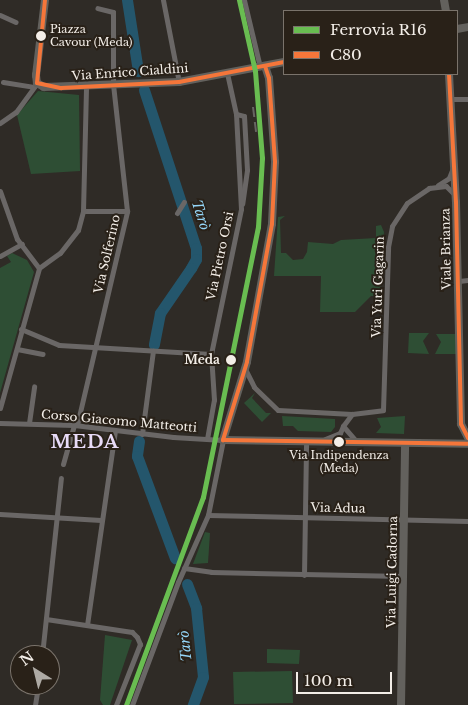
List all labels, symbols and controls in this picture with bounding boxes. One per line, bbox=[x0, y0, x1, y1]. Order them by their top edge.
legend bbox=[283, 10, 458, 75]
text: Ferrovia R16 bbox=[330, 20, 427, 39]
place label: Piazza Cavour (Meda) bbox=[50, 23, 133, 49]
marker: Piazza Cavour (Meda) bbox=[36, 31, 46, 41]
text: C80 bbox=[330, 45, 362, 64]
street label: Via Enrico Cialdini bbox=[71, 61, 189, 83]
water label: Tarò bbox=[188, 198, 214, 232]
street label: Viale Brianza bbox=[438, 208, 454, 290]
street label: Via Pietro Orsi bbox=[204, 210, 236, 302]
street label: Via Solferino bbox=[91, 213, 123, 295]
street label: Via Yuri Gagarin bbox=[369, 236, 387, 338]
place label: Meda bbox=[184, 353, 220, 367]
marker: Meda bbox=[224, 353, 238, 367]
street label: Corso Giacomo Matteotti bbox=[41, 407, 197, 435]
district label: MEDA bbox=[50, 431, 120, 453]
marker: Via Indipendenza (Meda) bbox=[334, 437, 344, 447]
place label: Via Indipendenza (Meda) bbox=[289, 449, 389, 475]
street label: Via Adua bbox=[310, 500, 366, 516]
street label: Via Luigi Cadorna bbox=[384, 516, 400, 628]
water label: Tarò bbox=[175, 630, 195, 662]
north arrow bbox=[10, 645, 60, 695]
text: N bbox=[16, 648, 37, 670]
scale bar bbox=[298, 662, 394, 694]
text: 100 m bbox=[304, 671, 353, 690]

